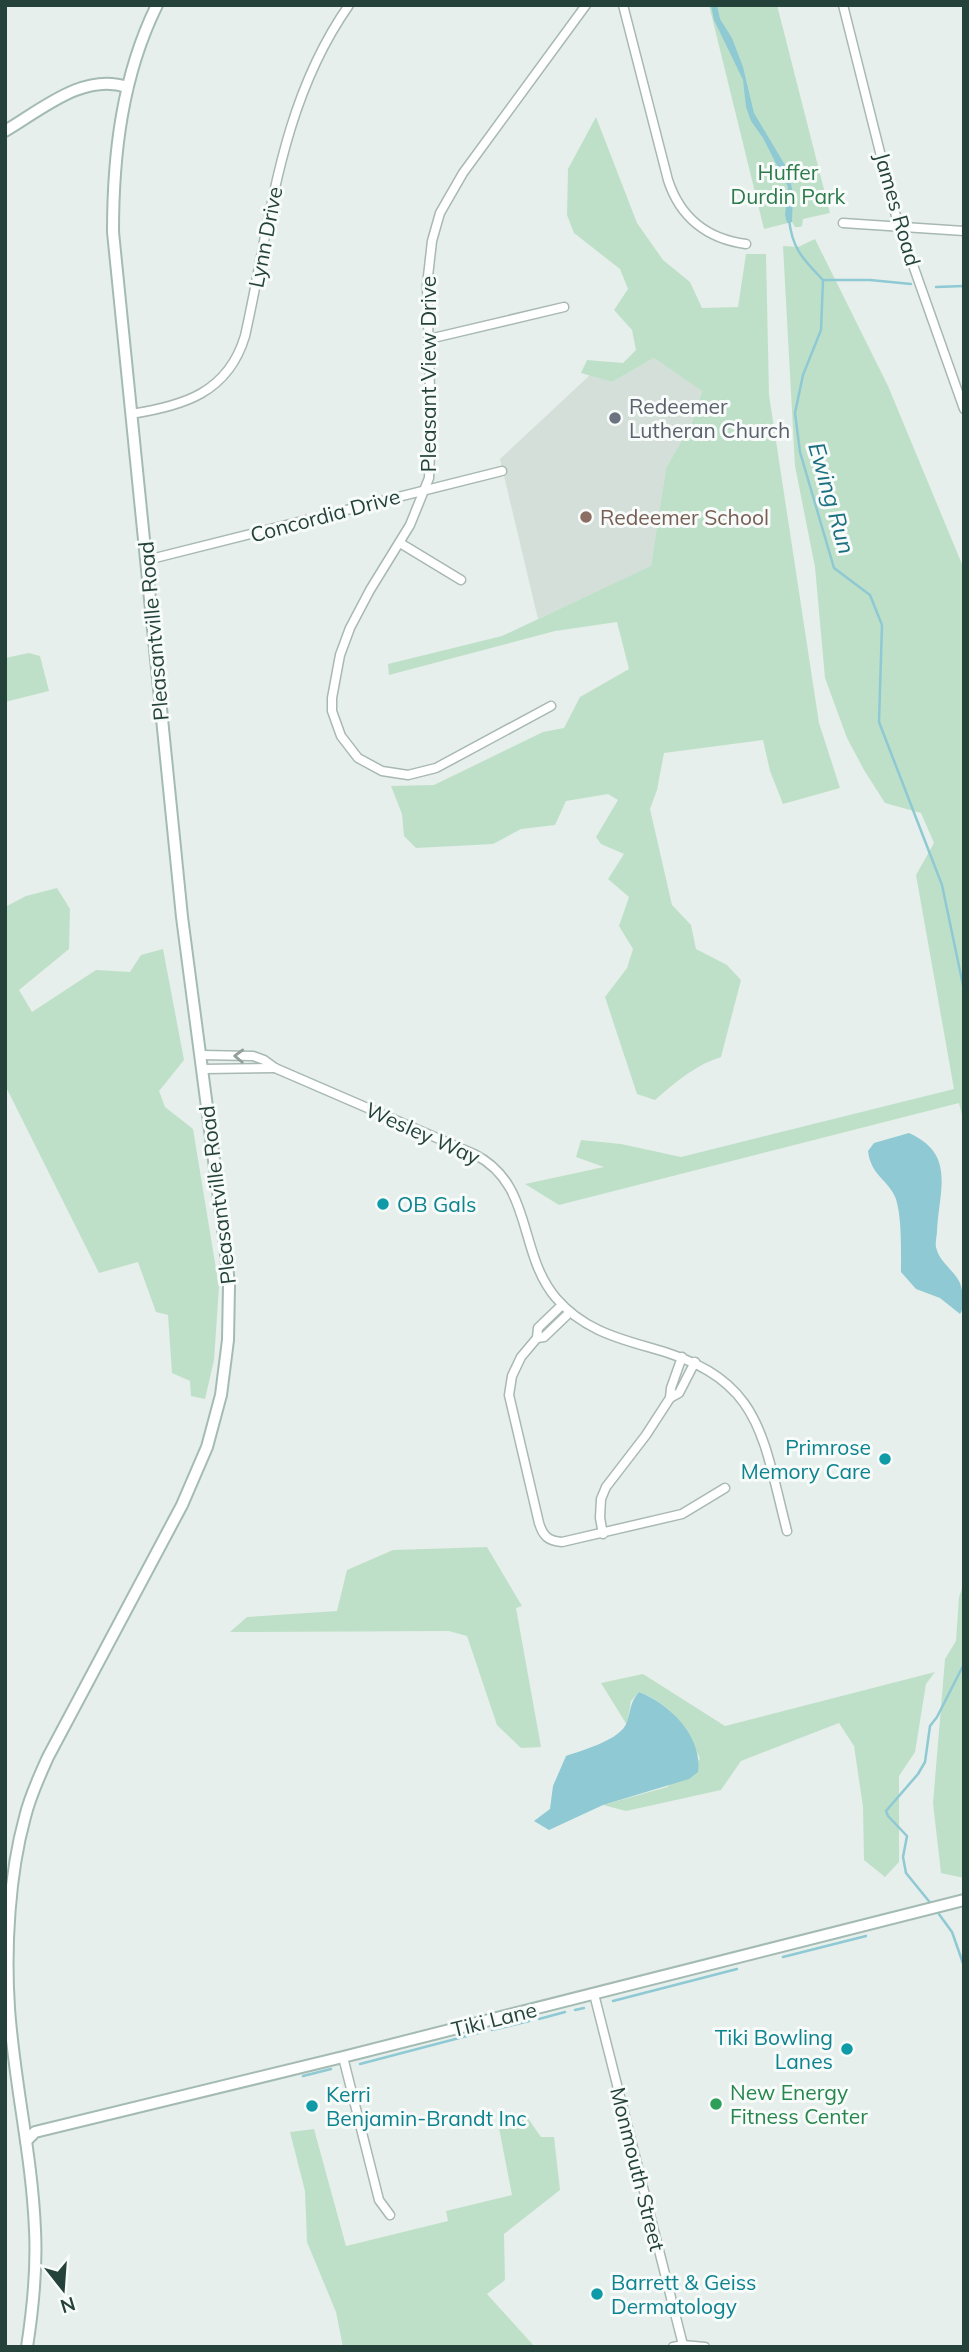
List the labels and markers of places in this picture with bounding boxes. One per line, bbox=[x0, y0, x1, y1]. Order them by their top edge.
place label: Redeemer Lutheran Church bbox=[629, 393, 790, 443]
marker: Redeemer Lutheran Church bbox=[607, 410, 623, 426]
place label: Redeemer School bbox=[600, 504, 769, 530]
marker: Redeemer School bbox=[578, 509, 594, 525]
place label: OB Gals bbox=[397, 1191, 476, 1217]
marker: OB Gals bbox=[375, 1196, 391, 1212]
place label: Primrose Memory Care bbox=[741, 1434, 871, 1484]
marker: Primrose Memory Care bbox=[877, 1451, 893, 1467]
place label: Tiki Bowling Lanes bbox=[715, 2024, 833, 2074]
marker: Tiki Bowling Lanes bbox=[839, 2041, 855, 2057]
place label: New Energy Fitness Center bbox=[730, 2079, 868, 2129]
place label: Kerri Benjamin-Brandt Inc bbox=[326, 2081, 527, 2131]
marker: New Energy Fitness Center bbox=[708, 2096, 724, 2112]
marker: Kerri Benjamin-Brandt Inc bbox=[304, 2098, 320, 2114]
place label: Barrett & Geiss Dermatology bbox=[611, 2269, 757, 2319]
marker: Barrett & Geiss Dermatology bbox=[589, 2286, 605, 2302]

